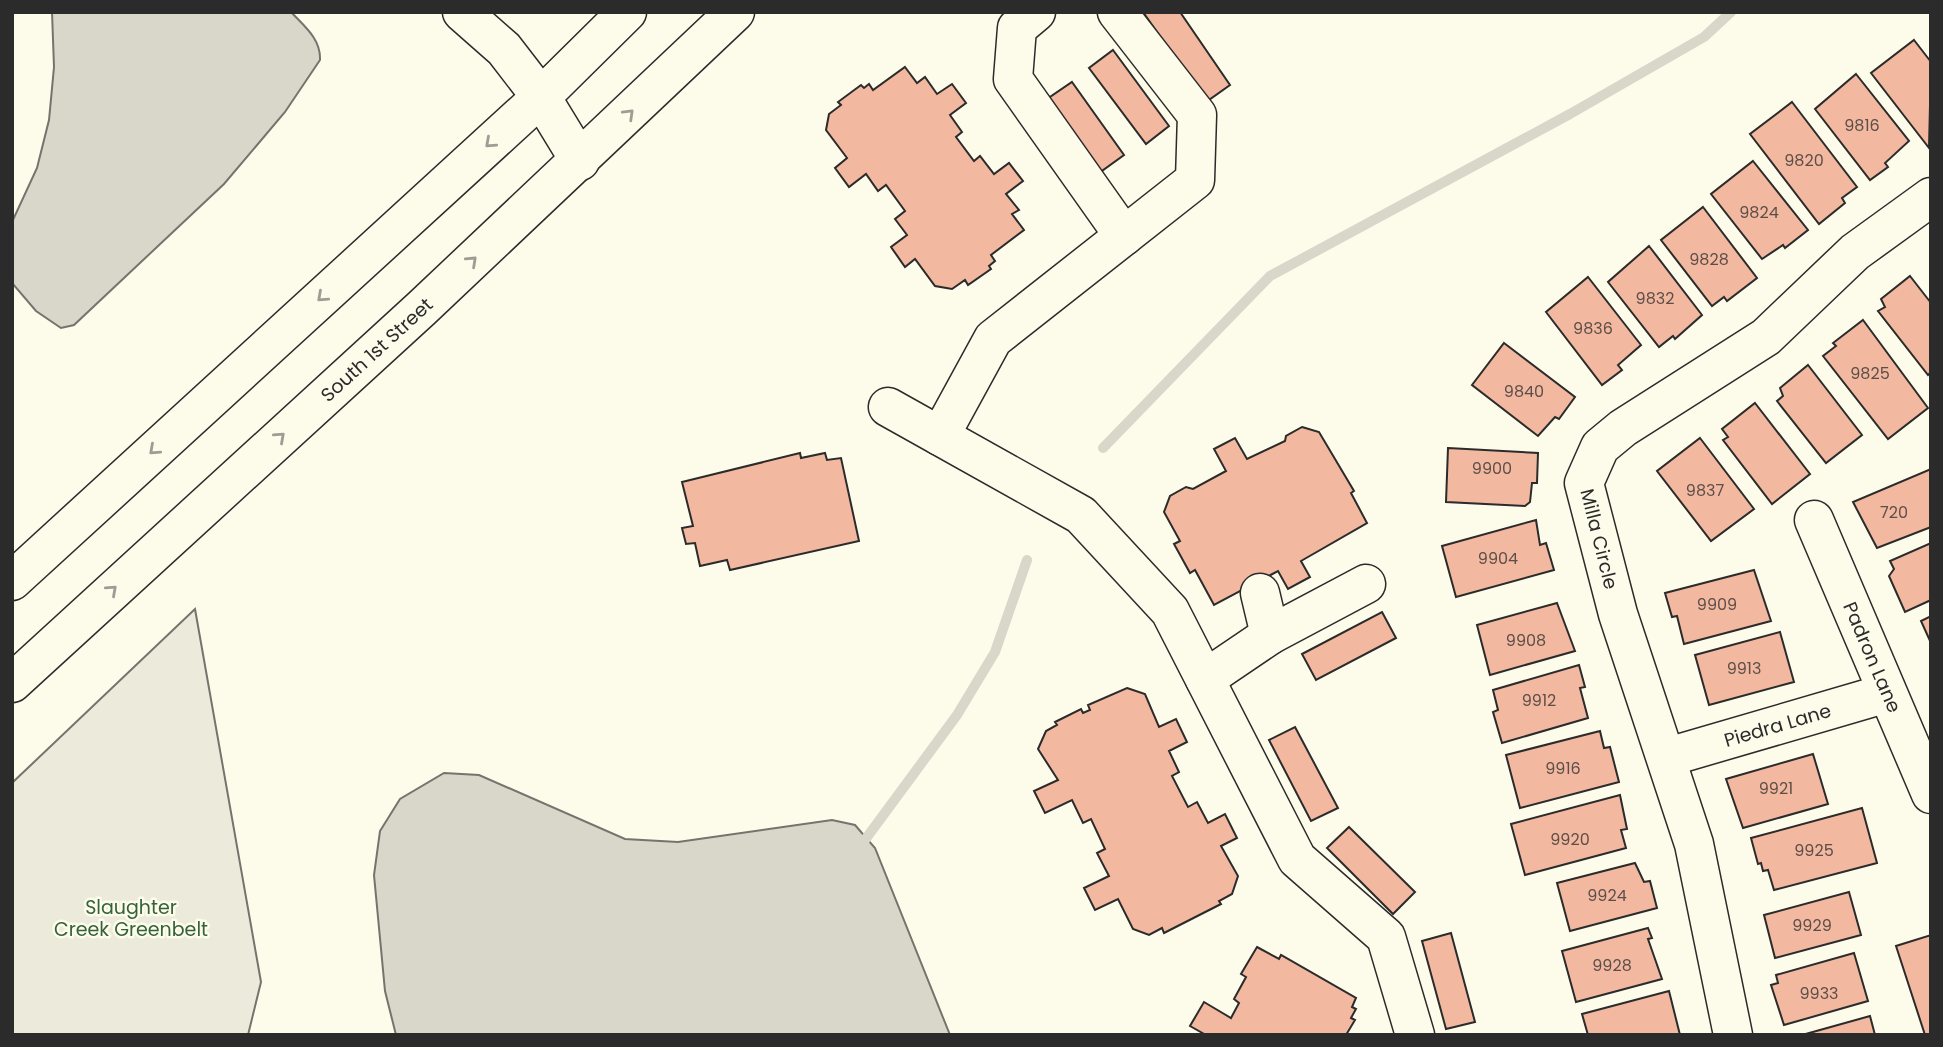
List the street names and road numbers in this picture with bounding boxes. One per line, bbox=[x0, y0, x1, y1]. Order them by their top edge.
street label: South 1st Street bbox=[315, 291, 439, 408]
street label: Milla Circle bbox=[1573, 486, 1625, 592]
street label: Padron Lane bbox=[1837, 597, 1908, 717]
street label: Piedra Lane bbox=[1721, 697, 1834, 753]

